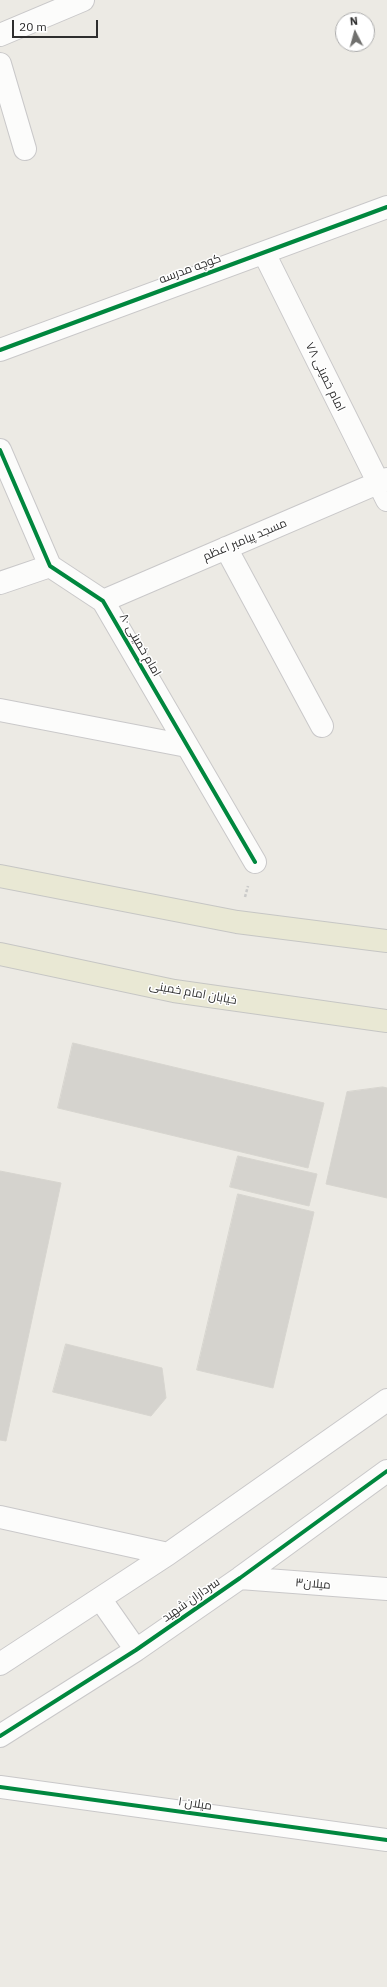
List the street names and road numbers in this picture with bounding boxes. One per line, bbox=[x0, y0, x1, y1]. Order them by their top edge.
street label: کوچه مدرسه bbox=[157, 251, 223, 287]
street label: امام خمینی ۷۸ bbox=[302, 340, 348, 414]
street label: مسجد پیامبر اعظم bbox=[201, 516, 289, 564]
street label: امام خمینی ۸۰ bbox=[116, 611, 164, 679]
street label: خیابان امام خمینی bbox=[148, 978, 238, 1008]
street label: سرداران شهید bbox=[159, 1575, 223, 1625]
street label: میلان۳ bbox=[295, 1576, 331, 1592]
street label: میلان ۱ bbox=[177, 1795, 213, 1813]

